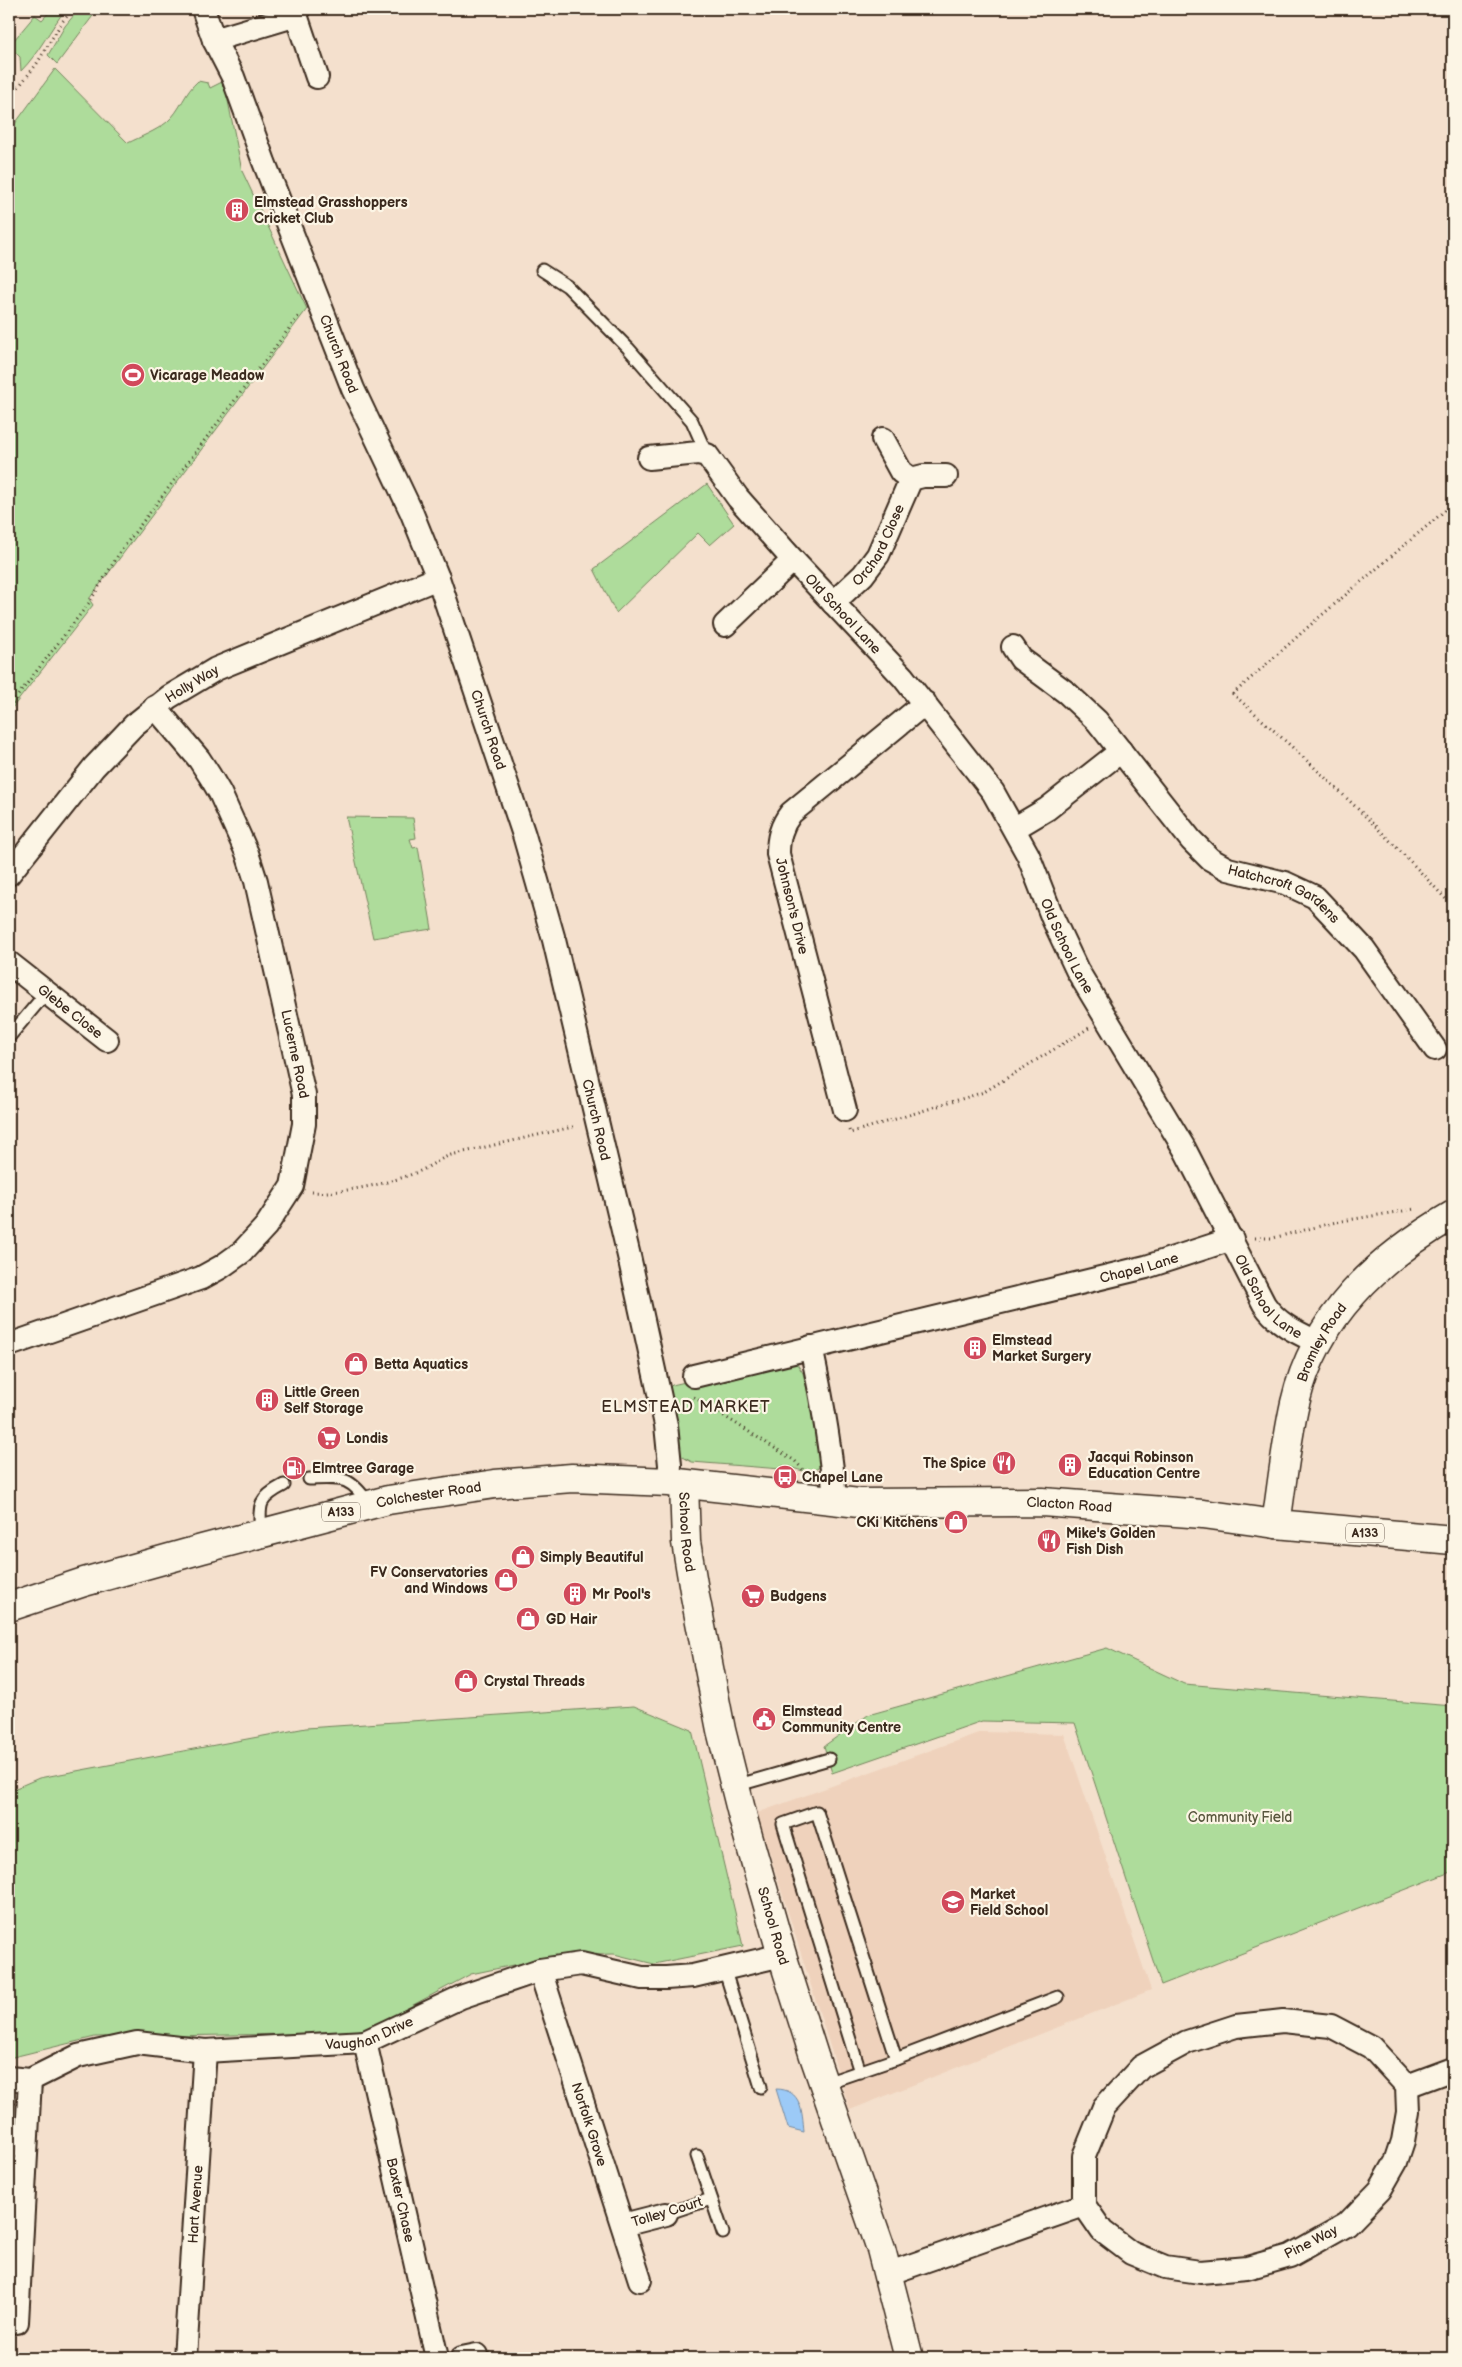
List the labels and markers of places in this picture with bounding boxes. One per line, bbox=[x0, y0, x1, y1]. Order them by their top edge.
place label: Elmstead Grasshoppers Cricket Club bbox=[254, 194, 408, 227]
building icon: Elmstead Grasshoppers Cricket Club bbox=[224, 197, 250, 223]
sports icon: Vicarage Meadow bbox=[120, 362, 146, 388]
place label: Vicarage Meadow bbox=[150, 367, 265, 384]
place label: Elmstead Market Surgery bbox=[992, 1332, 1092, 1365]
building icon: Elmstead Market Surgery bbox=[962, 1335, 988, 1361]
shop icon: Betta Aquatics bbox=[343, 1351, 369, 1377]
place label: Betta Aquatics bbox=[374, 1356, 468, 1373]
place label: Little Green Self Storage bbox=[284, 1384, 363, 1417]
building icon: Little Green Self Storage bbox=[254, 1387, 280, 1413]
supermarket icon: Londis bbox=[316, 1425, 342, 1451]
place label: Londis bbox=[346, 1430, 388, 1447]
place label: Jacqui Robinson Education Centre bbox=[1088, 1449, 1200, 1482]
restaurant icon: The Spice bbox=[991, 1450, 1017, 1476]
building icon: Jacqui Robinson Education Centre bbox=[1057, 1452, 1083, 1478]
fuel station icon: Elmtree Garage bbox=[281, 1455, 307, 1481]
place label: The Spice bbox=[923, 1455, 986, 1472]
place label: Elmtree Garage bbox=[312, 1460, 414, 1477]
bus stop icon: Chapel Lane bbox=[772, 1464, 798, 1490]
place label: Chapel Lane bbox=[802, 1469, 883, 1486]
shop icon: CKi Kitchens bbox=[943, 1509, 969, 1535]
place label: CKi Kitchens bbox=[856, 1514, 938, 1531]
place label: Mike's Golden Fish Dish bbox=[1066, 1525, 1156, 1558]
restaurant icon: Mike's Golden Fish Dish bbox=[1036, 1528, 1062, 1554]
shop icon: Simply Beautiful bbox=[510, 1544, 536, 1570]
place label: Simply Beautiful bbox=[540, 1549, 644, 1566]
place label: FV Conservatories and Windows bbox=[370, 1564, 488, 1597]
shop icon: FV Conservatories and Windows bbox=[493, 1567, 519, 1593]
building icon: Mr Pool's bbox=[562, 1581, 588, 1607]
supermarket icon: Budgens bbox=[740, 1583, 766, 1609]
place label: Mr Pool's bbox=[592, 1586, 651, 1603]
place label: Budgens bbox=[770, 1588, 827, 1605]
shop icon: GD Hair bbox=[515, 1606, 541, 1632]
place label: GD Hair bbox=[546, 1611, 598, 1628]
shop icon: Crystal Threads bbox=[453, 1668, 479, 1694]
place label: Crystal Threads bbox=[484, 1673, 585, 1690]
place label: Elmstead Community Centre bbox=[782, 1703, 901, 1736]
public building icon: Elmstead Community Centre bbox=[751, 1706, 777, 1732]
place label: Market Field School bbox=[970, 1886, 1048, 1919]
school or university icon: Market Field School bbox=[940, 1889, 966, 1915]

